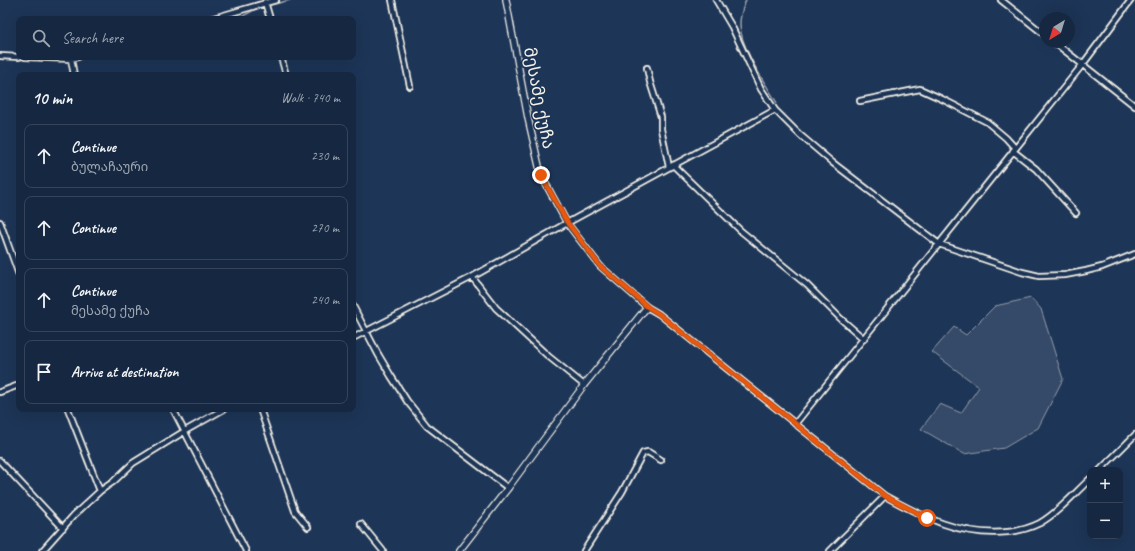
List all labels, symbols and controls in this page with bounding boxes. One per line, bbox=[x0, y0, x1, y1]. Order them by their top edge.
north arrow bbox=[1039, 12, 1075, 48]
search box bbox=[16, 16, 356, 60]
icon: search bbox=[30, 27, 52, 49]
text: Search here bbox=[62, 29, 123, 48]
street label: მესამე ქუჩა bbox=[519, 45, 559, 151]
text: 10 min bbox=[32, 88, 72, 109]
text: Walk · 740 m bbox=[281, 90, 340, 106]
text: Continue bbox=[71, 138, 116, 157]
icon: ahead bbox=[33, 145, 55, 167]
text: 230 m bbox=[311, 148, 339, 164]
text: ბულაჩაური bbox=[71, 159, 148, 175]
route end bbox=[532, 166, 550, 184]
icon: ahead bbox=[33, 217, 55, 239]
text: Continue bbox=[71, 219, 116, 238]
text: 270 m bbox=[311, 220, 339, 236]
text: Continue bbox=[71, 282, 116, 301]
icon: ahead bbox=[33, 289, 55, 311]
text: 240 m bbox=[311, 292, 339, 308]
text: მესამე ქუჩა bbox=[71, 303, 150, 319]
icon: arrive bbox=[33, 361, 55, 383]
text: Arrive at destination bbox=[71, 363, 178, 382]
map controls bbox=[1087, 467, 1123, 539]
button: + bbox=[1087, 467, 1123, 503]
button: − bbox=[1087, 503, 1123, 539]
route start bbox=[918, 509, 936, 527]

